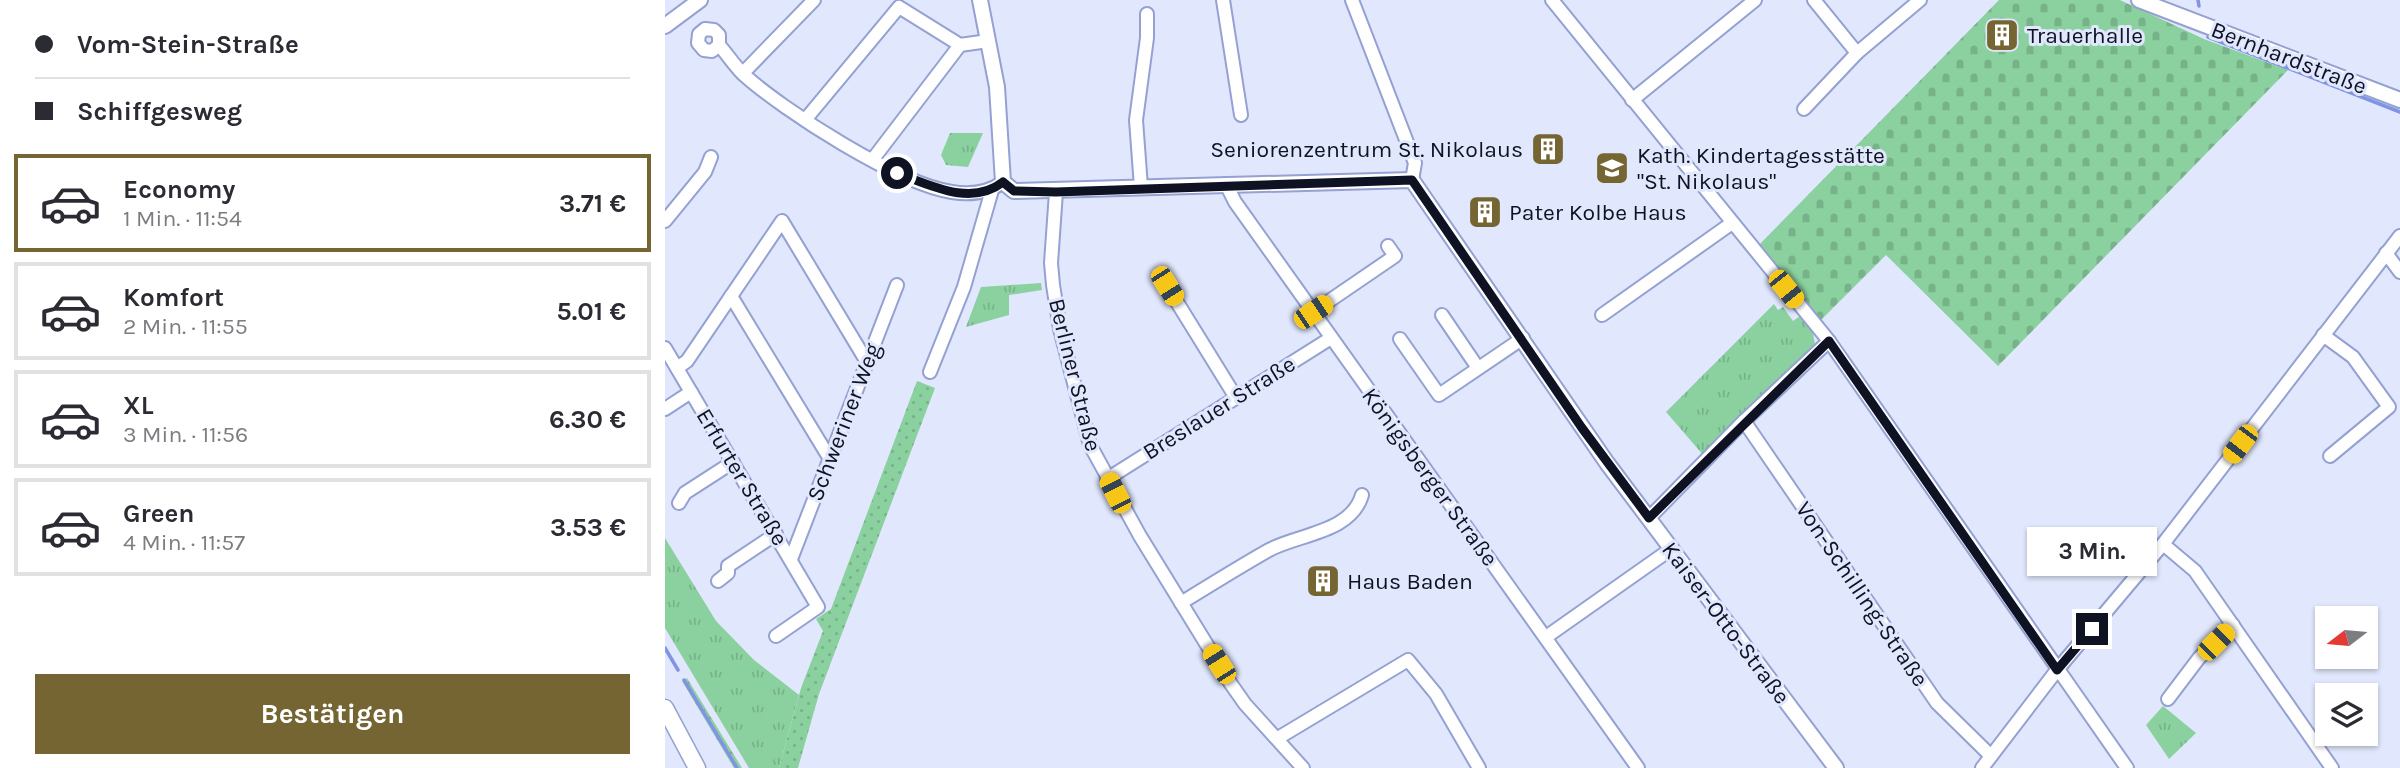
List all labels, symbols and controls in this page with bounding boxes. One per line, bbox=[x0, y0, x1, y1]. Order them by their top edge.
building icon: Trauerhalle bbox=[1983, 16, 2021, 54]
street label: Bernhardstraße bbox=[2207, 16, 2371, 100]
place label: Trauerhalle bbox=[2027, 22, 2143, 49]
text: Vom-Stein-Straße bbox=[77, 29, 299, 60]
text: Schiffgesweg bbox=[77, 96, 242, 127]
building icon: Seniorenzentrum St. Nikolaus bbox=[1529, 130, 1567, 168]
place label: Seniorenzentrum St. Nikolaus bbox=[1210, 136, 1523, 163]
place label: Kath. Kindertagesstätte "St. Nikolaus" bbox=[1637, 142, 1885, 195]
school or university icon: Kath. Kindertagesstätte "St. Nikolaus" bbox=[1593, 149, 1631, 187]
route start bbox=[881, 157, 913, 189]
icon: car bbox=[39, 172, 102, 235]
text: Economy bbox=[123, 174, 235, 205]
text: 3.71 € bbox=[559, 188, 626, 219]
building icon: Pater Kolbe Haus bbox=[1466, 193, 1504, 231]
place label: Pater Kolbe Haus bbox=[1509, 199, 1687, 226]
text: 1 Min. · 11:54 bbox=[123, 205, 242, 232]
car bbox=[1147, 263, 1188, 309]
car bbox=[1765, 266, 1808, 312]
icon: car bbox=[39, 280, 102, 343]
text: Komfort bbox=[123, 282, 224, 313]
car bbox=[1290, 292, 1337, 332]
text: 5.01 € bbox=[557, 296, 626, 327]
street label: Berliner Straße bbox=[1043, 296, 1107, 454]
text: 2 Min. · 11:55 bbox=[123, 313, 248, 340]
street label: Schweriner Weg bbox=[801, 339, 887, 505]
street label: Breslauer Straße bbox=[1138, 350, 1300, 466]
street label: Königsberger Straße bbox=[1356, 383, 1504, 571]
icon: car bbox=[39, 388, 102, 451]
text: XL bbox=[123, 390, 154, 421]
text: 6.30 € bbox=[549, 404, 626, 435]
street label: Erfurter Straße bbox=[691, 404, 793, 550]
text: 3 Min. · 11:56 bbox=[123, 421, 248, 448]
car bbox=[2219, 421, 2262, 467]
car bbox=[1097, 470, 1134, 516]
icon: car bbox=[39, 496, 102, 559]
street label: Von-Schilling-Straße bbox=[1790, 496, 1934, 692]
text: Green bbox=[123, 498, 195, 529]
text: 3.53 € bbox=[550, 512, 626, 543]
callout: 3 Min. bbox=[2027, 528, 2157, 576]
text: 4 Min. · 11:57 bbox=[123, 529, 245, 556]
street label: Kaiser-Otto-Straße bbox=[1656, 537, 1796, 709]
text: 3 Min. bbox=[2058, 538, 2126, 565]
building icon: Haus Baden bbox=[1304, 562, 1342, 600]
place label: Haus Baden bbox=[1347, 568, 1473, 595]
north arrow bbox=[2315, 606, 2378, 668]
map controls bbox=[2315, 606, 2378, 746]
route end bbox=[2076, 613, 2108, 645]
car bbox=[2194, 620, 2239, 664]
car bbox=[1199, 641, 1240, 687]
button: Bestätigen bbox=[35, 674, 630, 754]
button: layers bbox=[2315, 683, 2378, 746]

